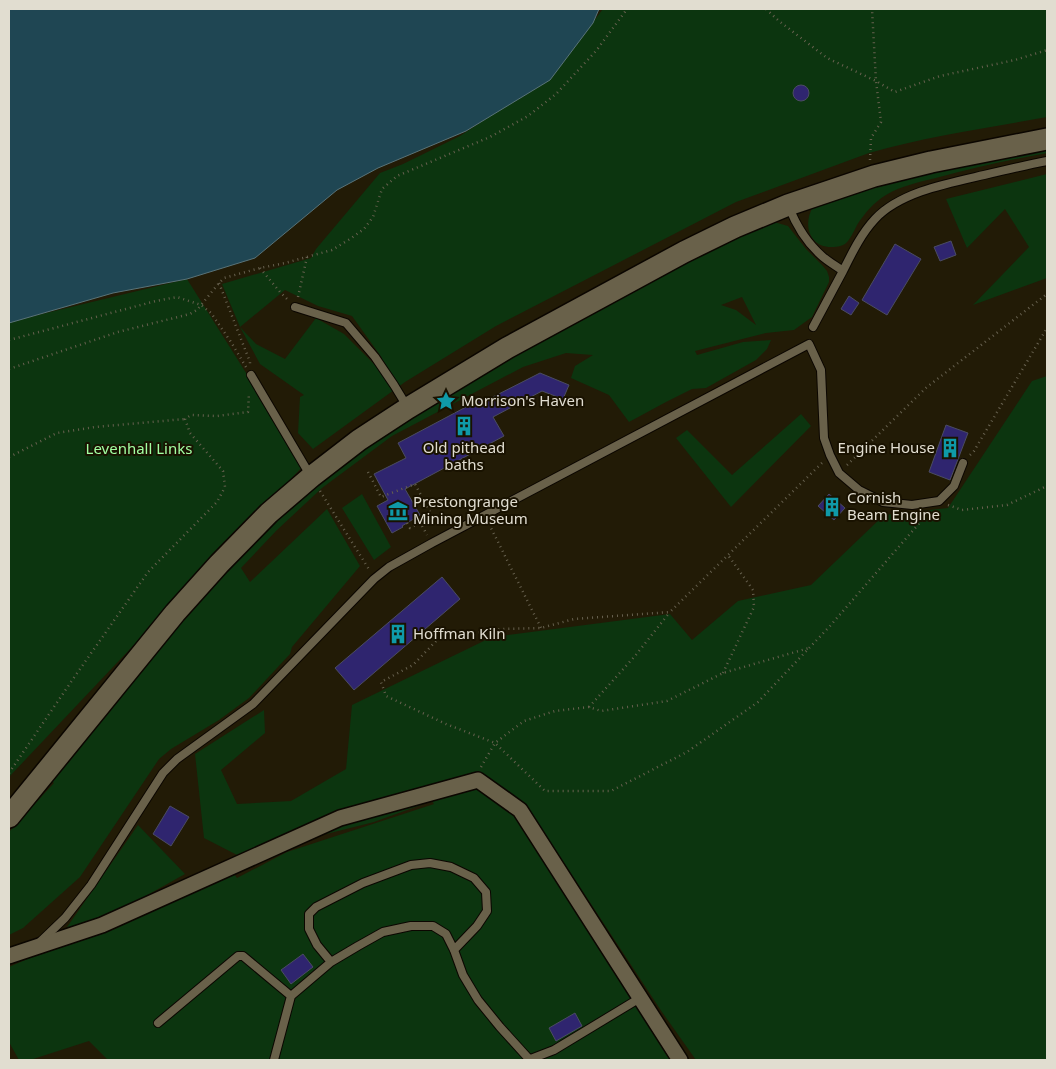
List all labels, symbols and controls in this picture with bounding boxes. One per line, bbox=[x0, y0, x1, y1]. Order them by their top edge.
place icon: Morrison's Haven bbox=[435, 390, 457, 412]
place label: Morrison's Haven bbox=[461, 390, 584, 410]
building icon: Old pithead baths bbox=[453, 415, 475, 437]
place label: Old pithead baths bbox=[423, 437, 505, 474]
place label: Engine House bbox=[838, 437, 935, 457]
building icon: Engine House bbox=[939, 437, 961, 459]
park label: Levenhall Links bbox=[86, 438, 192, 458]
place label: Cornish Beam Engine bbox=[847, 487, 940, 524]
place label: Prestongrange Mining Museum bbox=[413, 491, 528, 528]
building icon: Cornish Beam Engine bbox=[821, 496, 843, 518]
museum icon: Prestongrange Mining Museum bbox=[387, 500, 409, 522]
building icon: Hoffman Kiln bbox=[387, 623, 409, 645]
place label: Hoffman Kiln bbox=[413, 623, 505, 643]

